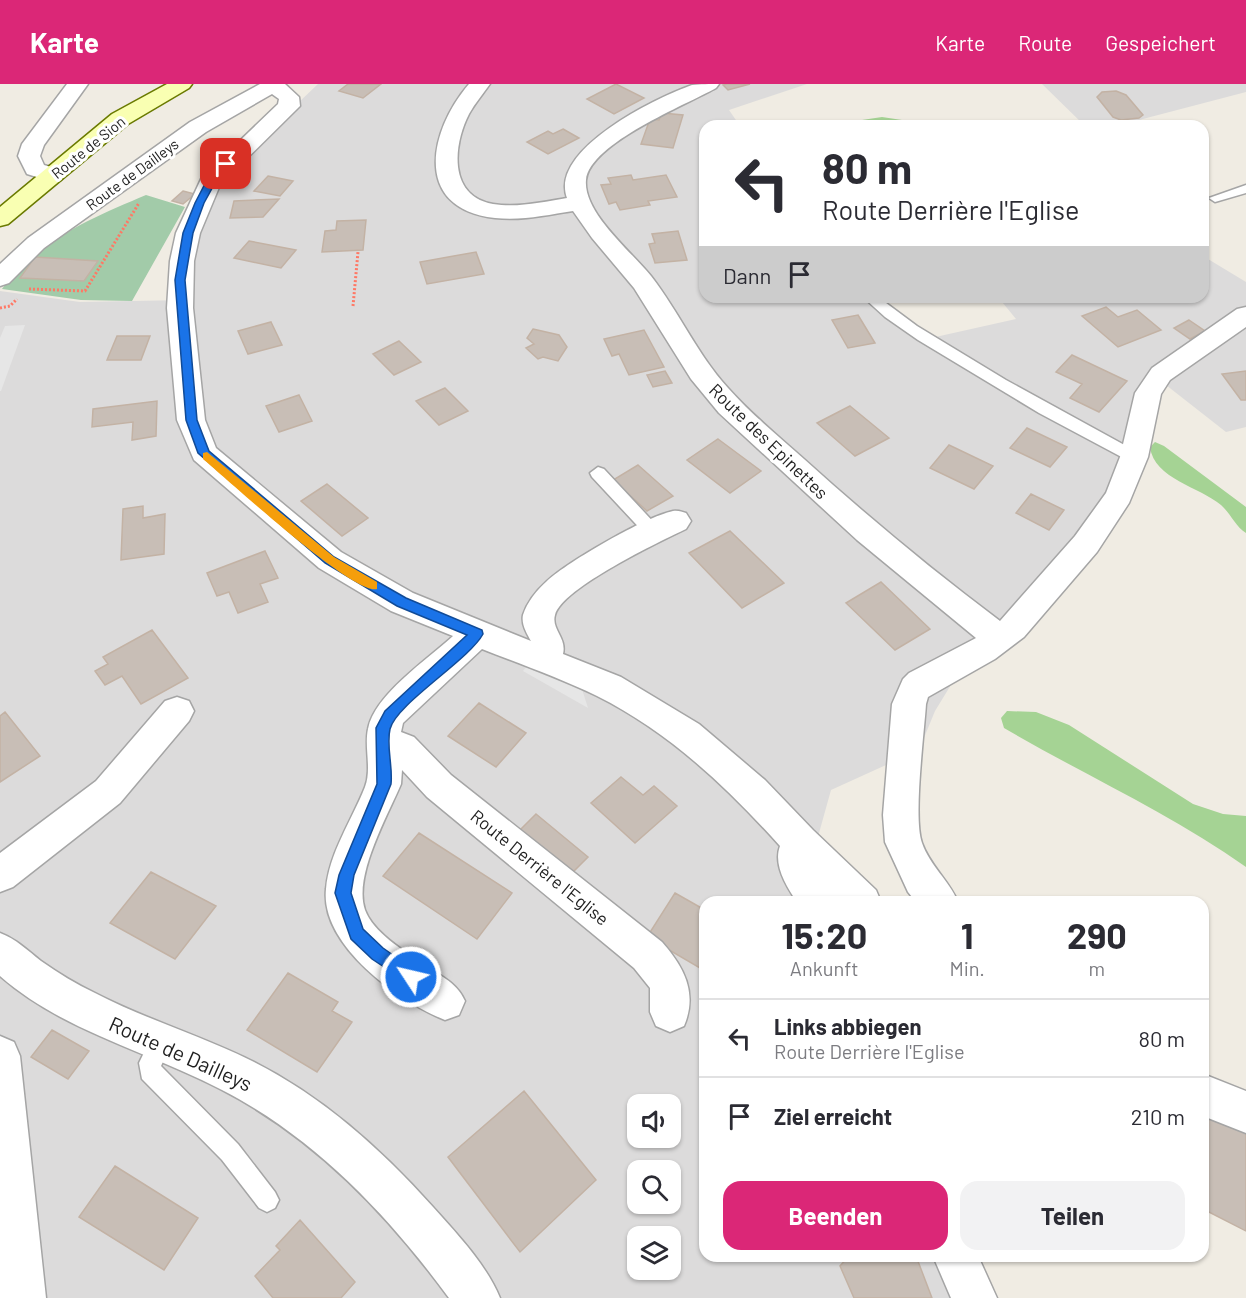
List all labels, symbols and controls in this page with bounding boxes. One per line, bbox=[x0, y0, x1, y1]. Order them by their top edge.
text: Karte bbox=[30, 25, 99, 59]
text: Karte bbox=[935, 30, 985, 55]
text: Route bbox=[1018, 30, 1072, 55]
text: Gespeichert bbox=[1105, 30, 1216, 55]
street label: Route de Sion bbox=[48, 112, 128, 182]
street label: Route de Dailleys bbox=[82, 134, 182, 214]
pin bbox=[200, 138, 251, 189]
text: 80 m bbox=[822, 142, 912, 192]
icon: left bbox=[723, 144, 801, 222]
icon: arrive bbox=[209, 147, 242, 180]
text: Route Derrière l'Eglise bbox=[822, 193, 1079, 225]
icon: arrive bbox=[783, 258, 816, 291]
text: Dann bbox=[723, 262, 771, 288]
street label: Route des Epinettes bbox=[705, 379, 833, 503]
street label: Route Derrière l'Eglise bbox=[466, 804, 614, 930]
text: 15:20 bbox=[781, 913, 867, 956]
text: 1 bbox=[961, 913, 973, 956]
text: 290 bbox=[1067, 913, 1127, 956]
position arrow bbox=[379, 945, 443, 1009]
text: Ankunft bbox=[790, 956, 859, 980]
text: Min. bbox=[949, 956, 985, 980]
text: m bbox=[1089, 956, 1105, 980]
street label: Route de Dailleys bbox=[106, 1010, 256, 1096]
text: Links abbiegen bbox=[774, 1013, 922, 1039]
icon: left bbox=[723, 1022, 756, 1055]
text: 80 m bbox=[1139, 1025, 1185, 1051]
text: Route Derrière l'Eglise bbox=[774, 1039, 965, 1063]
map controls bbox=[627, 1094, 681, 1280]
button: sound bbox=[627, 1094, 681, 1148]
icon: arrive bbox=[723, 1100, 756, 1133]
text: Ziel erreicht bbox=[774, 1103, 892, 1129]
text: 210 m bbox=[1131, 1103, 1185, 1129]
button: search bbox=[627, 1160, 681, 1214]
button: Beenden bbox=[723, 1181, 948, 1250]
button: Teilen bbox=[960, 1181, 1185, 1250]
button: layers bbox=[627, 1226, 681, 1280]

